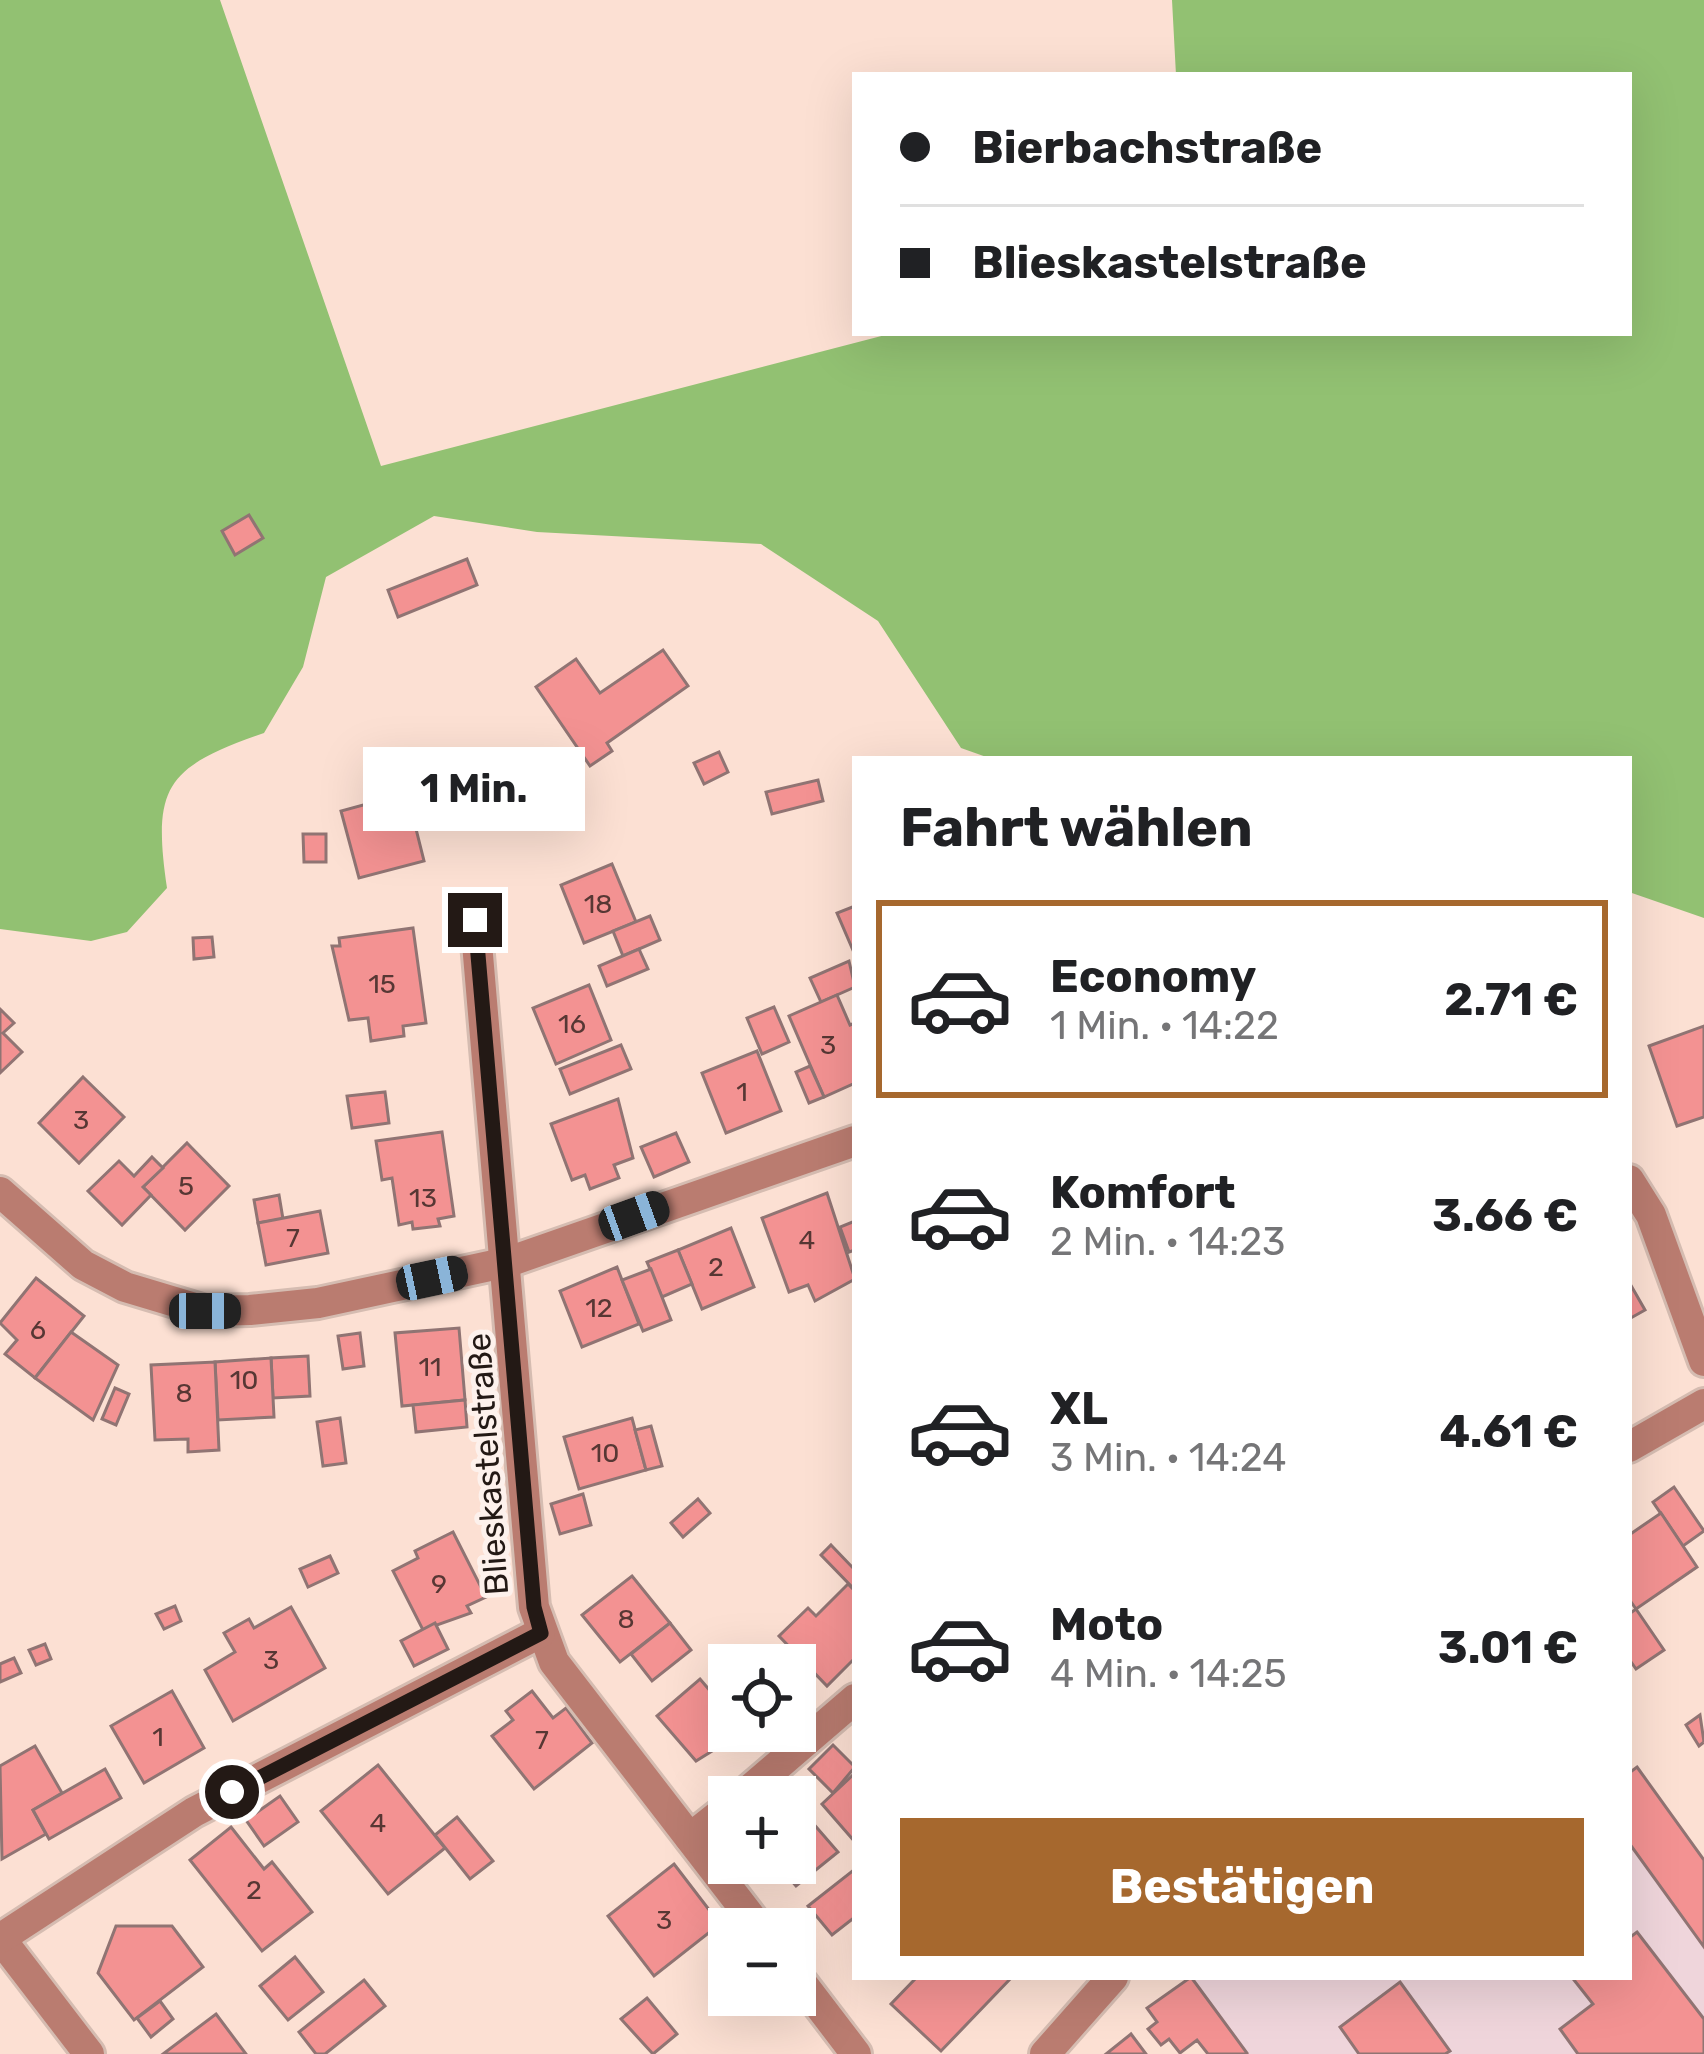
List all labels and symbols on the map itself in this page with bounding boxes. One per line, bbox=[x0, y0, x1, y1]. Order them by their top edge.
callout: 1 Min. bbox=[364, 746, 586, 830]
house number: 18 bbox=[584, 888, 612, 920]
route end bbox=[448, 893, 502, 947]
house number: 15 bbox=[368, 968, 396, 1000]
house number: 16 bbox=[558, 1008, 586, 1040]
house number: 3 bbox=[820, 1029, 836, 1061]
house number: 1 bbox=[736, 1076, 748, 1108]
house number: 3 bbox=[73, 1104, 89, 1136]
house number: 5 bbox=[178, 1170, 194, 1202]
house number: 13 bbox=[409, 1182, 437, 1214]
car bbox=[594, 1187, 674, 1245]
house number: 7 bbox=[286, 1222, 300, 1254]
house number: 4 bbox=[799, 1224, 815, 1256]
house number: 2 bbox=[708, 1251, 724, 1283]
car bbox=[393, 1253, 471, 1303]
house number: 12 bbox=[585, 1292, 613, 1324]
car bbox=[169, 1293, 241, 1329]
house number: 6 bbox=[30, 1314, 46, 1346]
street label: Blieskastelstraße bbox=[459, 1332, 516, 1596]
house number: 11 bbox=[418, 1351, 442, 1383]
house number: 10 bbox=[230, 1364, 258, 1396]
house number: 8 bbox=[175, 1377, 193, 1409]
house number: 10 bbox=[591, 1437, 619, 1469]
house number: 9 bbox=[431, 1568, 447, 1600]
house number: 8 bbox=[617, 1603, 635, 1635]
house number: 3 bbox=[263, 1644, 279, 1676]
house number: 1 bbox=[152, 1721, 164, 1753]
house number: 7 bbox=[535, 1724, 549, 1756]
route start bbox=[205, 1765, 259, 1819]
house number: 4 bbox=[370, 1807, 386, 1839]
house number: 2 bbox=[246, 1874, 262, 1906]
house number: 3 bbox=[656, 1904, 672, 1936]

